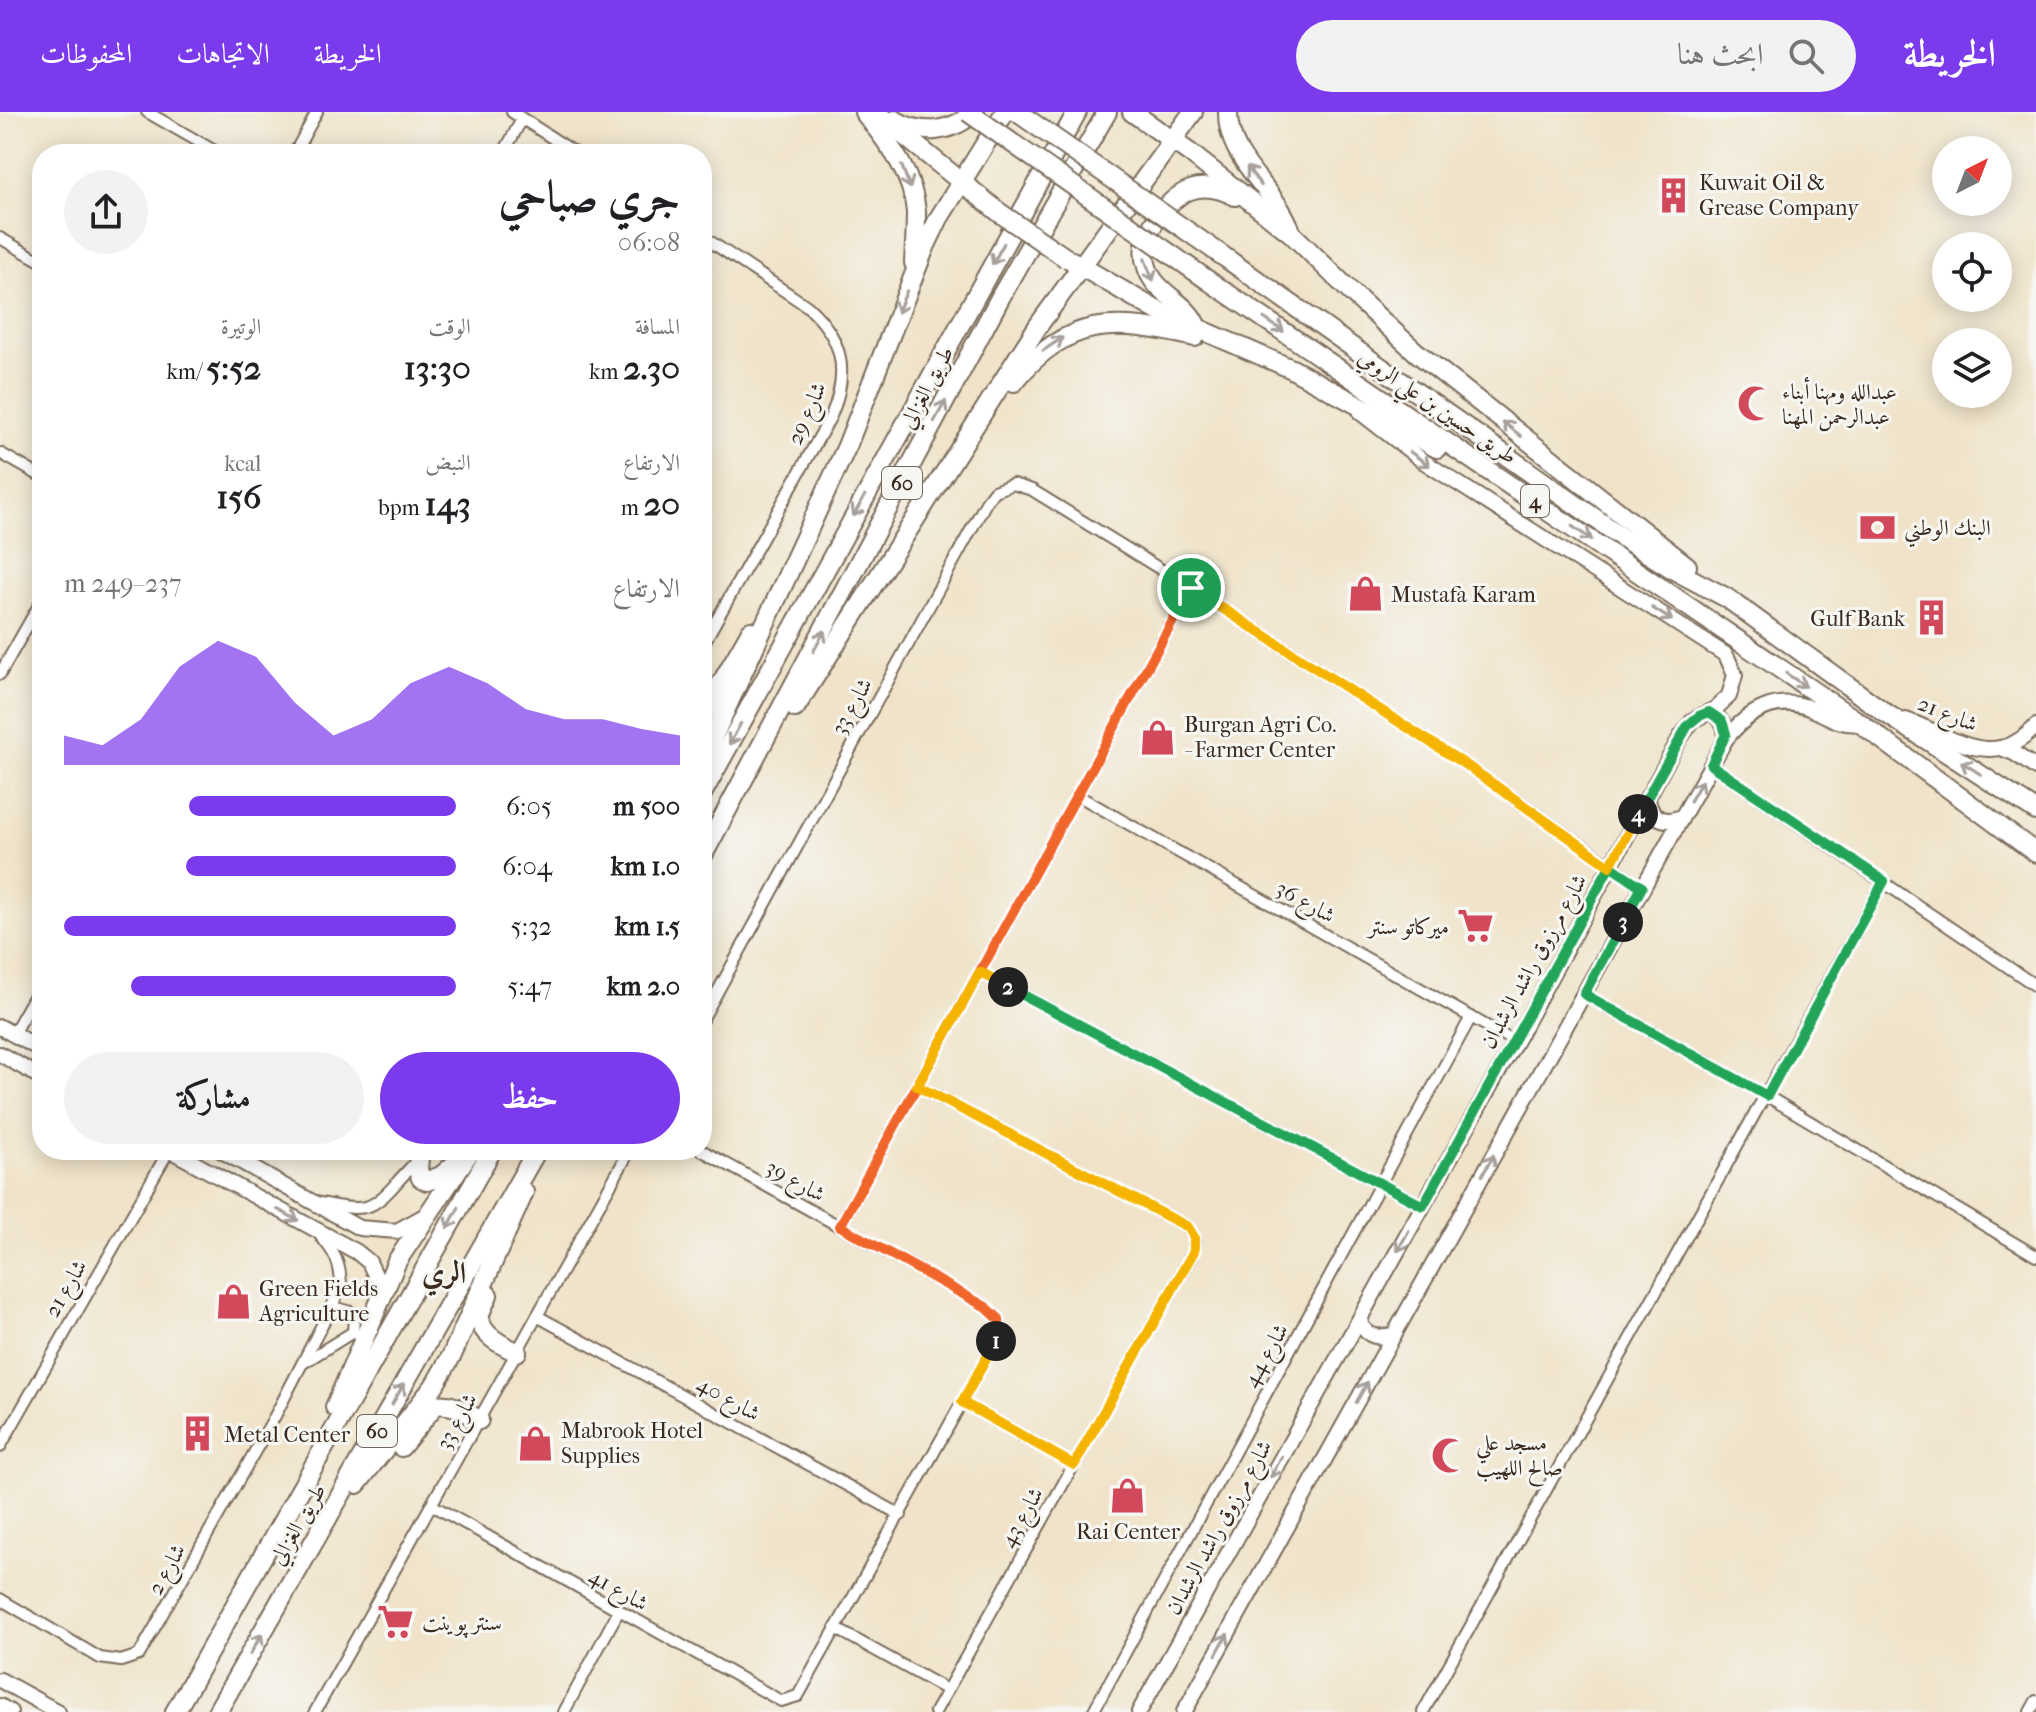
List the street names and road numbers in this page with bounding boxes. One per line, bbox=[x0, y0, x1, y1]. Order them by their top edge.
street label: طريق الغزالي bbox=[894, 342, 964, 436]
street label: طريق حسين بن علي الرومي bbox=[1349, 344, 1522, 476]
street label: شارع 29 bbox=[782, 378, 837, 451]
road number: 60 bbox=[882, 467, 922, 499]
road number: 4 bbox=[1521, 485, 1549, 517]
street label: شارع 33 bbox=[826, 674, 882, 742]
street label: شارع 21 bbox=[1912, 690, 1981, 742]
street label: شارع مرزوق راشد الرشدان bbox=[1475, 870, 1597, 1056]
street label: شارع 36 bbox=[1269, 875, 1340, 933]
street label: شارع 39 bbox=[759, 1154, 830, 1212]
street label: شارع 21 bbox=[39, 1255, 97, 1324]
street label: شارع 44 bbox=[1238, 1319, 1298, 1394]
street label: شارع 40 bbox=[690, 1371, 765, 1431]
street label: شارع 33 bbox=[431, 1389, 487, 1457]
road number: 60 bbox=[357, 1415, 397, 1447]
street label: شارع مرزوق راشد الرشدان bbox=[1160, 1436, 1282, 1622]
street label: طريق الغزالي bbox=[264, 1479, 336, 1572]
street label: شارع 43 bbox=[995, 1483, 1053, 1555]
street label: شارع 2 bbox=[142, 1539, 196, 1602]
street label: شارع 41 bbox=[582, 1563, 653, 1621]

